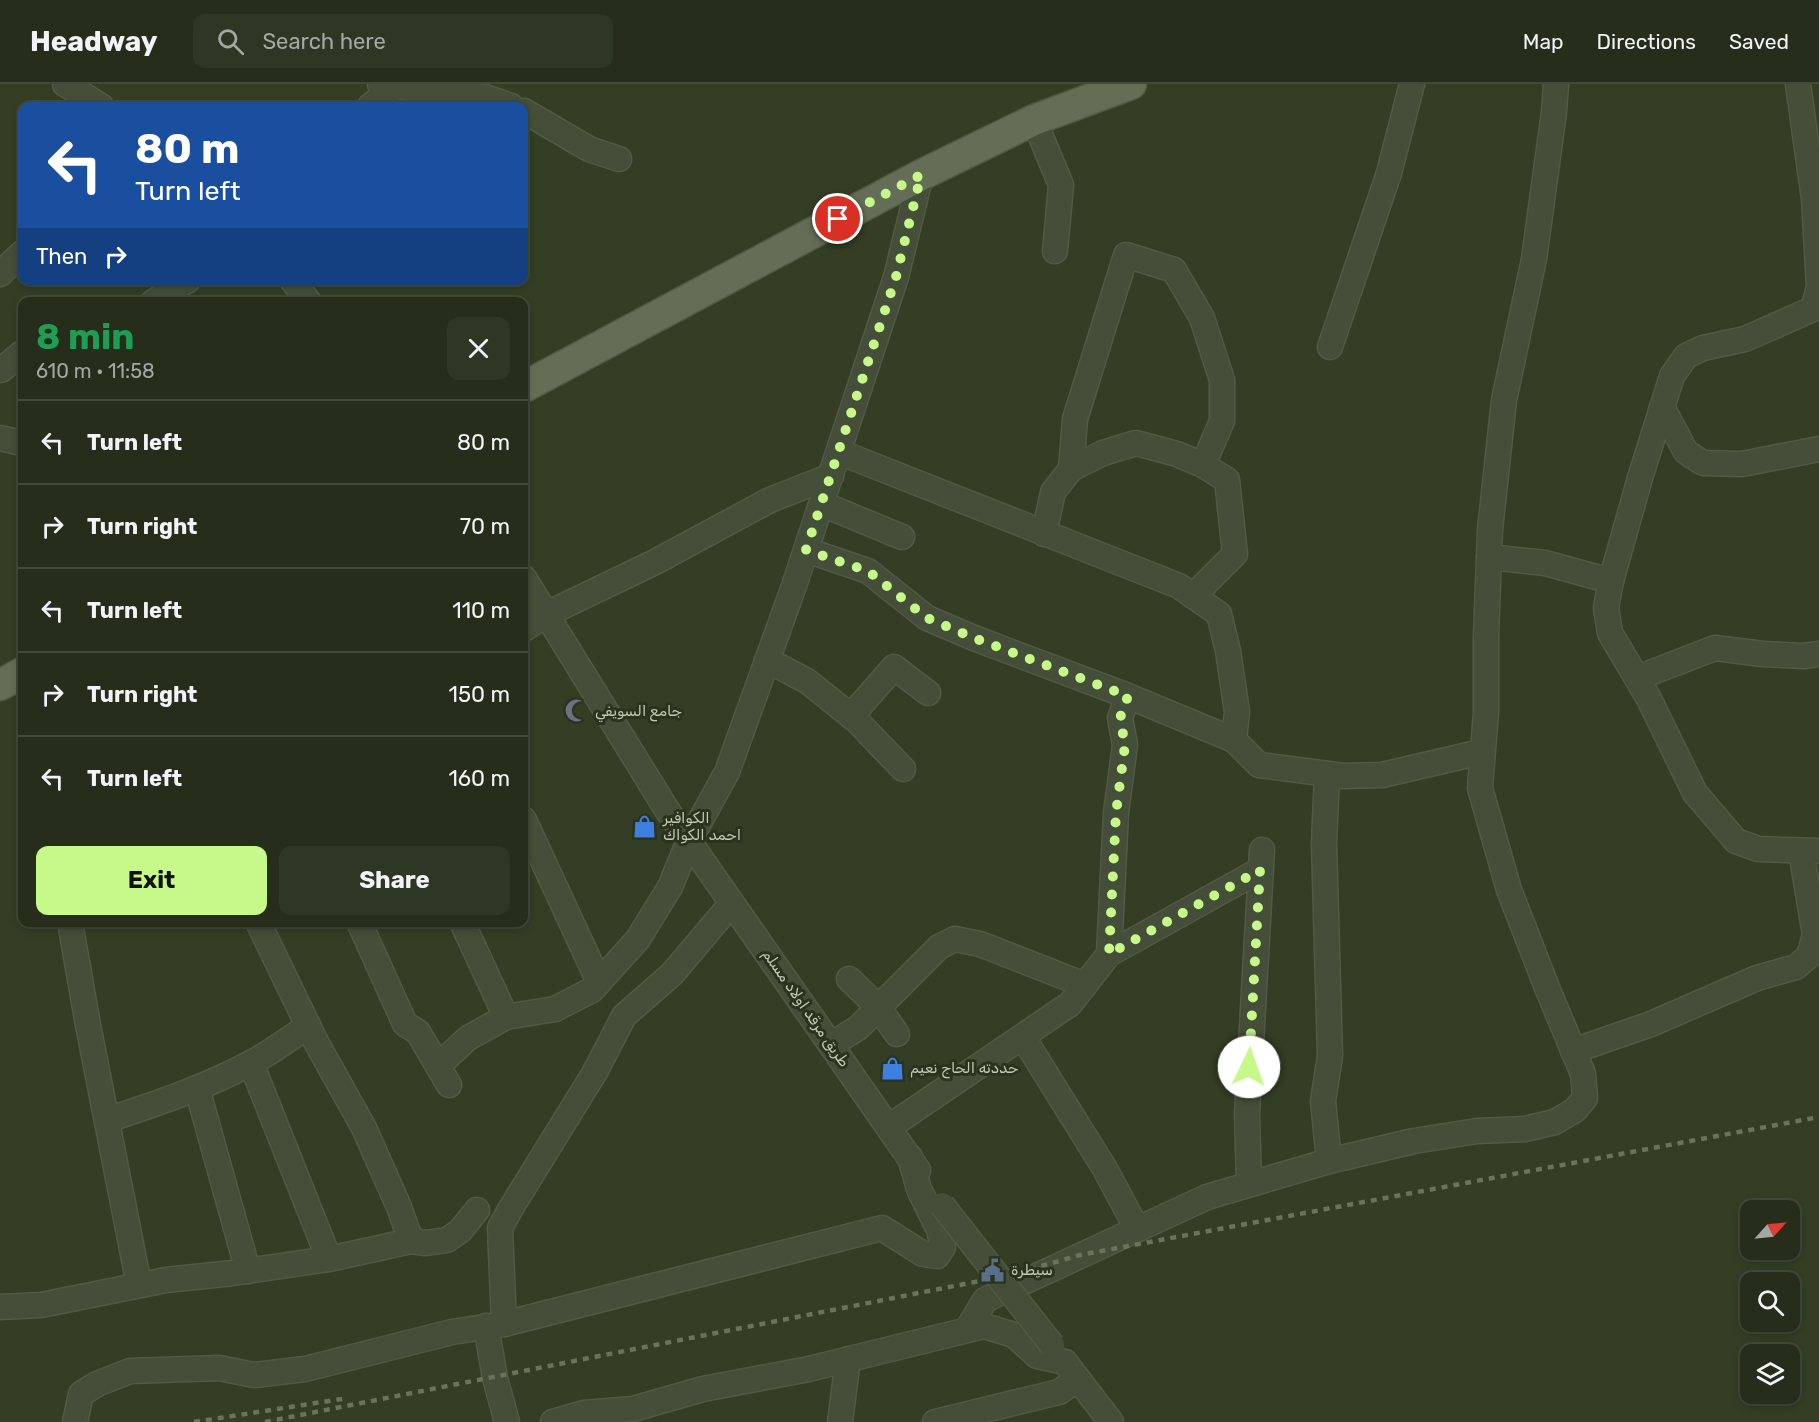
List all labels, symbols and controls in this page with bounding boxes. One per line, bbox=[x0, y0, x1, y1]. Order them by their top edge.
search box bbox=[193, 14, 613, 68]
text: Headway bbox=[30, 25, 157, 58]
icon: search bbox=[214, 25, 247, 58]
text: Search here bbox=[262, 28, 386, 55]
text: Map bbox=[1523, 29, 1564, 54]
text: Directions bbox=[1597, 29, 1696, 54]
text: Saved bbox=[1729, 29, 1789, 54]
text: 80 m bbox=[135, 124, 239, 174]
icon: left bbox=[36, 126, 114, 204]
text: Turn left bbox=[135, 175, 240, 207]
pin bbox=[812, 193, 863, 244]
icon: arrive bbox=[821, 202, 854, 235]
icon: right bbox=[99, 240, 132, 273]
text: Then bbox=[36, 243, 87, 270]
text: 8 min bbox=[36, 315, 134, 358]
button: close bbox=[447, 317, 510, 380]
text: 610 m · 11:58 bbox=[36, 359, 155, 383]
icon: left bbox=[36, 426, 69, 459]
text: Turn left bbox=[87, 429, 182, 456]
text: 80 m bbox=[457, 429, 510, 456]
icon: right bbox=[36, 510, 69, 543]
text: Turn right bbox=[87, 513, 197, 540]
text: 70 m bbox=[460, 513, 510, 540]
icon: left bbox=[36, 594, 69, 627]
text: Turn left bbox=[87, 597, 182, 624]
text: 110 m bbox=[452, 597, 510, 624]
icon: right bbox=[36, 678, 69, 711]
text: Turn right bbox=[87, 681, 197, 708]
text: 150 m bbox=[449, 681, 510, 708]
mosque icon: جامع السويفي bbox=[564, 698, 590, 724]
place label: جامع السويفي bbox=[595, 702, 682, 723]
icon: left bbox=[36, 762, 69, 795]
text: Turn left bbox=[87, 765, 182, 792]
text: 160 m bbox=[448, 765, 510, 792]
place label: الكوافير احمد الكواك bbox=[662, 809, 741, 844]
shop icon: الكوافير احمد الكواك bbox=[632, 814, 658, 840]
button: Exit bbox=[36, 846, 267, 915]
button: Share bbox=[279, 846, 510, 915]
street label: طريق مرقد اولاد مسلم bbox=[758, 946, 853, 1071]
position arrow bbox=[1217, 1035, 1281, 1099]
shop icon: حددته الحاج نعيم bbox=[879, 1055, 905, 1081]
place label: حددته الحاج نعيم bbox=[910, 1059, 1019, 1079]
north arrow bbox=[1740, 1200, 1800, 1260]
map controls bbox=[1740, 1200, 1800, 1404]
public building icon: سيطرة bbox=[980, 1257, 1006, 1283]
place label: سيطرة bbox=[1011, 1261, 1053, 1279]
button: search bbox=[1740, 1272, 1800, 1332]
button: layers bbox=[1740, 1344, 1800, 1404]

